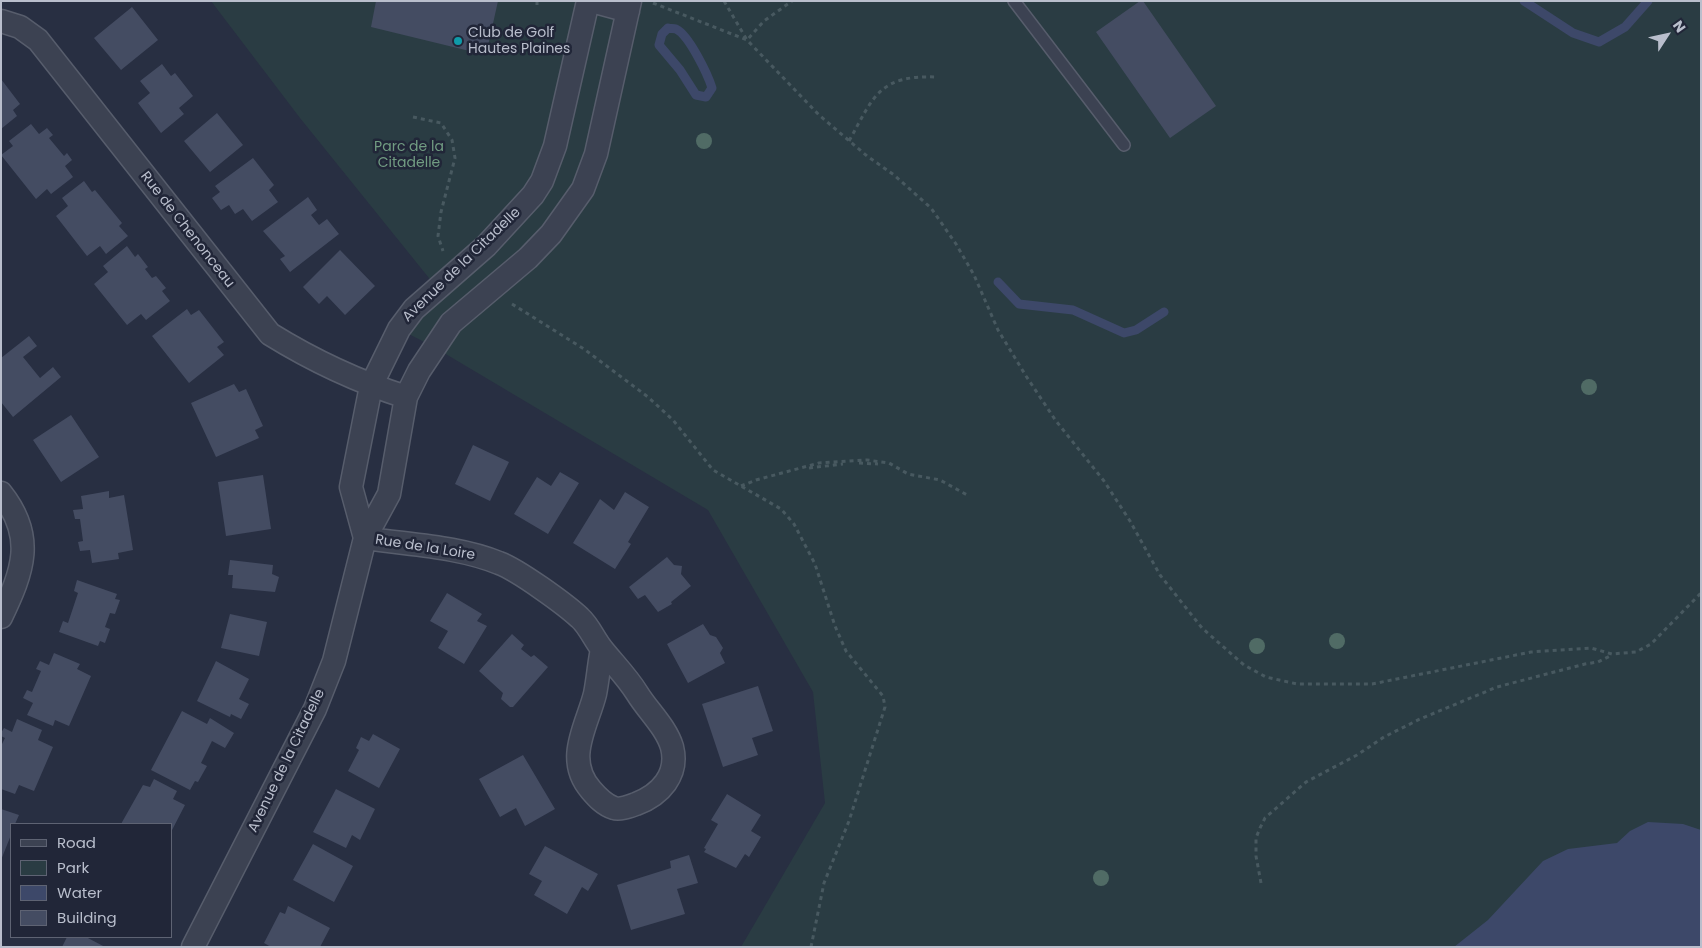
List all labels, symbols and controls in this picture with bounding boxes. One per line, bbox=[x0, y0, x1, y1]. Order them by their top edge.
north arrow bbox=[1642, 10, 1692, 60]
text: N bbox=[1668, 16, 1690, 36]
place label: Club de Golf Hautes Plaines bbox=[468, 25, 570, 58]
marker: Club de Golf Hautes Plaines bbox=[452, 35, 464, 47]
park label: Parc de la Citadelle bbox=[374, 139, 444, 172]
street label: Rue de Chenonceau bbox=[136, 169, 238, 291]
street label: Avenue de la Citadelle bbox=[400, 204, 524, 326]
street label: Rue de la Loire bbox=[374, 532, 476, 564]
street label: Avenue de la Citadelle bbox=[245, 687, 329, 835]
legend bbox=[10, 823, 172, 938]
text: Road bbox=[57, 832, 96, 853]
text: Park bbox=[57, 857, 89, 878]
text: Water bbox=[57, 882, 102, 903]
text: Building bbox=[57, 907, 117, 928]

